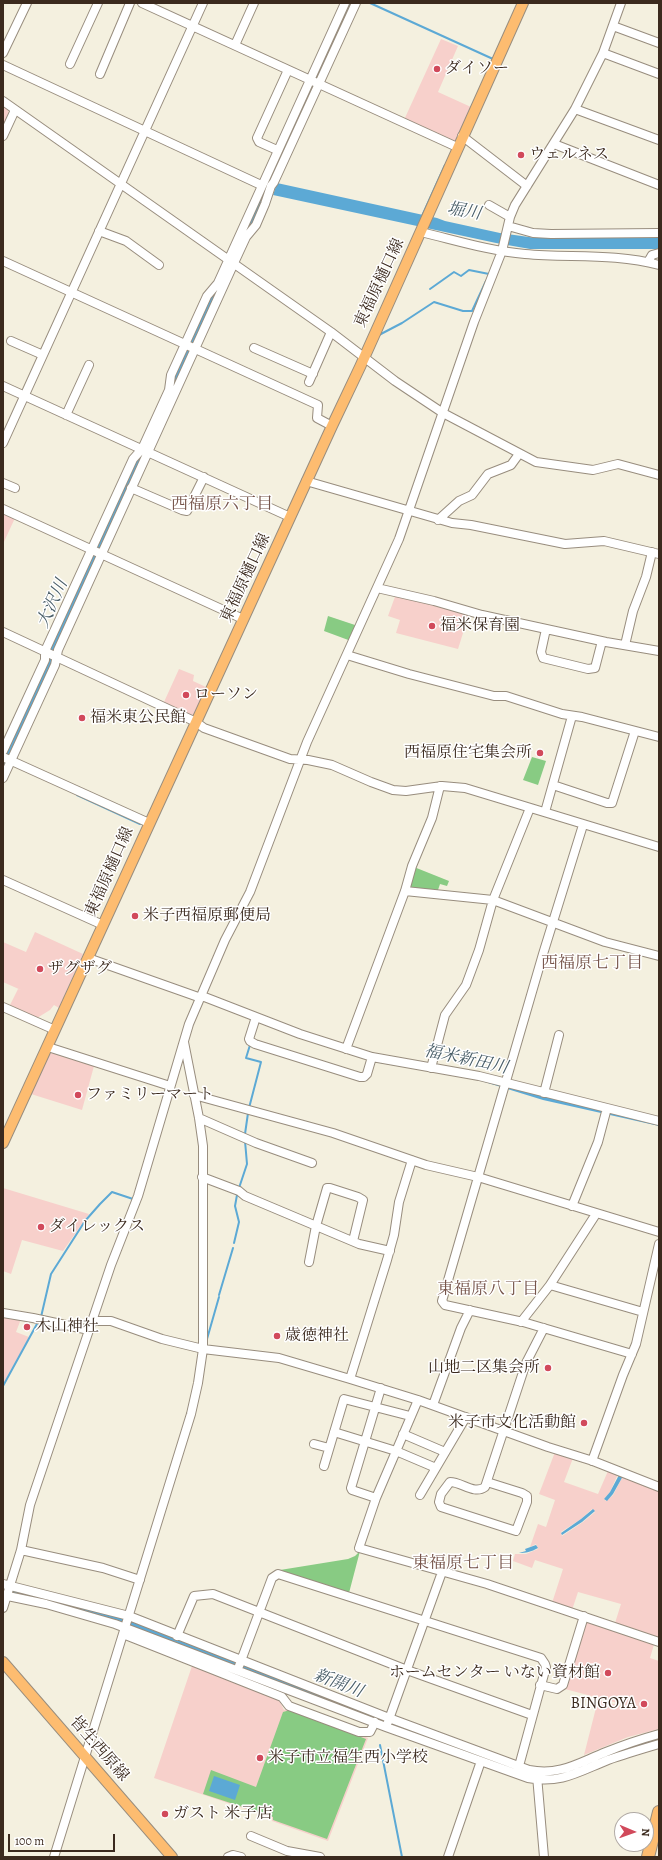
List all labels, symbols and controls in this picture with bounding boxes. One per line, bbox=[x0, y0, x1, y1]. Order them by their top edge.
place label: ダイソー bbox=[445, 59, 509, 79]
marker: ダイソー bbox=[432, 64, 442, 74]
place label: ウェルネス bbox=[529, 145, 609, 165]
marker: ウェルネス bbox=[516, 150, 526, 160]
water label: 堀川 bbox=[445, 199, 483, 225]
street label: 東福原樋口線 bbox=[351, 235, 409, 331]
district label: 西福原六丁目 bbox=[171, 495, 273, 515]
street label: 東福原樋口線 bbox=[217, 530, 275, 626]
water label: 大沢川 bbox=[33, 577, 73, 631]
place label: 福米保育園 bbox=[440, 616, 520, 636]
marker: 福米保育園 bbox=[427, 621, 437, 631]
place label: ローソン bbox=[194, 685, 258, 705]
marker: ローソン bbox=[181, 690, 191, 700]
place label: 福米東公民館 bbox=[90, 708, 186, 728]
marker: 福米東公民館 bbox=[77, 713, 87, 723]
place label: 西福原住宅集会所 bbox=[404, 743, 532, 763]
marker: 西福原住宅集会所 bbox=[535, 748, 545, 758]
street label: 東福原樋口線 bbox=[82, 824, 138, 920]
place label: 米子西福原郵便局 bbox=[143, 906, 271, 926]
marker: 米子西福原郵便局 bbox=[130, 911, 140, 921]
district label: 西福原七丁目 bbox=[541, 954, 643, 974]
place label: ザグザグ bbox=[48, 959, 112, 979]
marker: ザグザグ bbox=[35, 964, 45, 974]
water label: 福米新田川 bbox=[422, 1041, 510, 1079]
place label: ファミリーマート bbox=[86, 1085, 214, 1105]
marker: ファミリーマート bbox=[73, 1090, 83, 1100]
place label: ダイレックス bbox=[49, 1217, 145, 1237]
marker: ダイレックス bbox=[36, 1222, 46, 1232]
district label: 東福原八丁目 bbox=[437, 1280, 539, 1300]
place label: 木山神社 bbox=[35, 1317, 99, 1337]
marker: 木山神社 bbox=[22, 1322, 32, 1332]
place label: 歳徳神社 bbox=[285, 1326, 349, 1346]
marker: 歳徳神社 bbox=[272, 1331, 282, 1341]
place label: 山地二区集会所 bbox=[428, 1358, 540, 1378]
marker: 山地二区集会所 bbox=[543, 1363, 553, 1373]
place label: 米子市文化活動館 bbox=[448, 1413, 576, 1433]
marker: 米子市文化活動館 bbox=[579, 1418, 589, 1428]
district label: 東福原七丁目 bbox=[412, 1554, 514, 1574]
place label: ホームセンター いない資材館 bbox=[389, 1663, 600, 1683]
water label: 新開川 bbox=[311, 1665, 365, 1703]
marker: ホームセンター いない資材館 bbox=[603, 1668, 613, 1678]
place label: BINGOYA bbox=[570, 1694, 636, 1714]
marker: BINGOYA bbox=[639, 1699, 649, 1709]
street label: 皆生西原線 bbox=[66, 1713, 132, 1785]
place label: 米子市立福生西小学校 bbox=[268, 1748, 428, 1768]
marker: 米子市立福生西小学校 bbox=[255, 1753, 265, 1763]
place label: ガスト 米子店 bbox=[173, 1804, 272, 1824]
marker: ガスト 米子店 bbox=[160, 1809, 170, 1819]
north arrow bbox=[614, 1812, 654, 1852]
scale bar bbox=[10, 1826, 117, 1852]
text: N bbox=[638, 1828, 653, 1837]
text: 100 m bbox=[15, 1833, 44, 1849]

